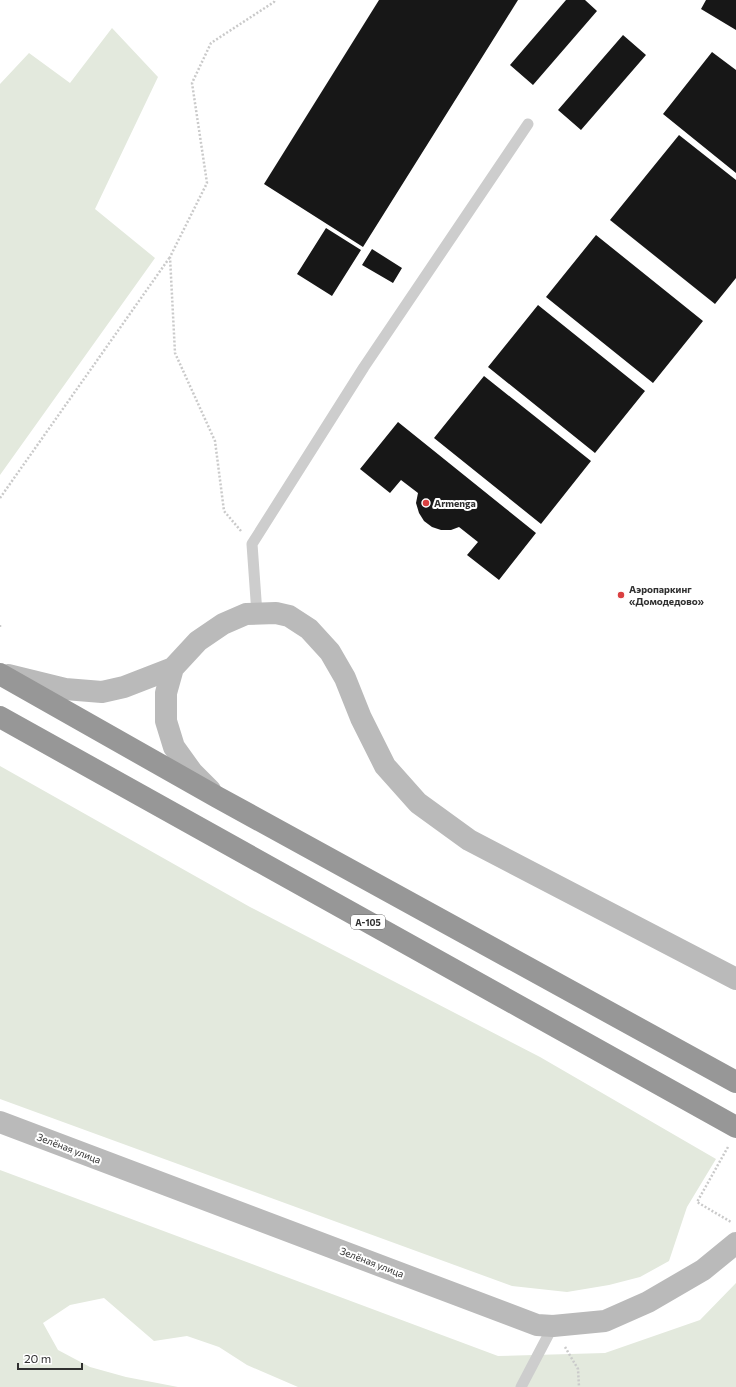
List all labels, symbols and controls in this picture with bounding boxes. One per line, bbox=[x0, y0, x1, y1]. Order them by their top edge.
place label: Armenga bbox=[434, 497, 476, 509]
marker: Armenga bbox=[421, 498, 431, 508]
place label: Аэропаркинг «Домодедово» bbox=[629, 583, 704, 607]
marker: Аэропаркинг «Домодедово» bbox=[616, 590, 626, 600]
road number: А-105 bbox=[351, 915, 385, 929]
street label: Зелёная улица bbox=[35, 1130, 103, 1166]
street label: Зелёная улица bbox=[338, 1244, 406, 1280]
scale bar bbox=[18, 1345, 82, 1371]
text: 20 m bbox=[24, 1351, 51, 1365]

